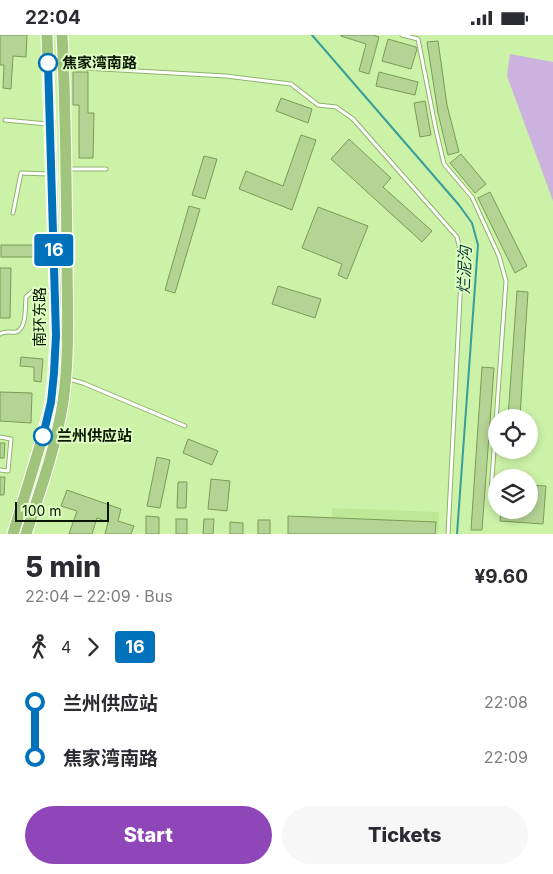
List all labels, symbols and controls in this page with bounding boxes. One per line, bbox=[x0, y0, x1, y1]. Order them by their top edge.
text: 22:04 bbox=[25, 6, 81, 29]
marker: 焦家湾南路 bbox=[38, 53, 58, 73]
place label: 焦家湾南路 bbox=[62, 53, 137, 72]
line badge: 16 bbox=[32, 234, 76, 266]
text: 16 bbox=[44, 239, 64, 260]
water label: 烂泥沟 bbox=[453, 244, 475, 294]
street label: 南环东路 bbox=[30, 287, 49, 347]
map controls bbox=[488, 409, 538, 519]
button: locate bbox=[488, 409, 538, 459]
marker: 兰州供应站 bbox=[33, 426, 53, 446]
place label: 兰州供应站 bbox=[57, 426, 132, 445]
button: layers bbox=[488, 469, 538, 519]
scale bar bbox=[15, 499, 109, 522]
text: 100 m bbox=[22, 502, 62, 519]
text: 5 min bbox=[25, 550, 101, 584]
text: ¥9.60 bbox=[474, 565, 528, 588]
text: 22:04 – 22:09 · Bus bbox=[25, 586, 173, 606]
icon: walk bbox=[25, 633, 53, 661]
icon: forward bbox=[79, 633, 107, 661]
text: 16 bbox=[125, 636, 145, 657]
text: 4 bbox=[61, 637, 71, 657]
text: 兰州供应站 bbox=[63, 692, 158, 715]
text: 22:08 bbox=[484, 692, 528, 712]
text: 焦家湾南路 bbox=[63, 747, 158, 770]
text: 22:09 bbox=[484, 747, 528, 767]
button: Start bbox=[25, 806, 272, 864]
button: Tickets bbox=[282, 806, 528, 864]

